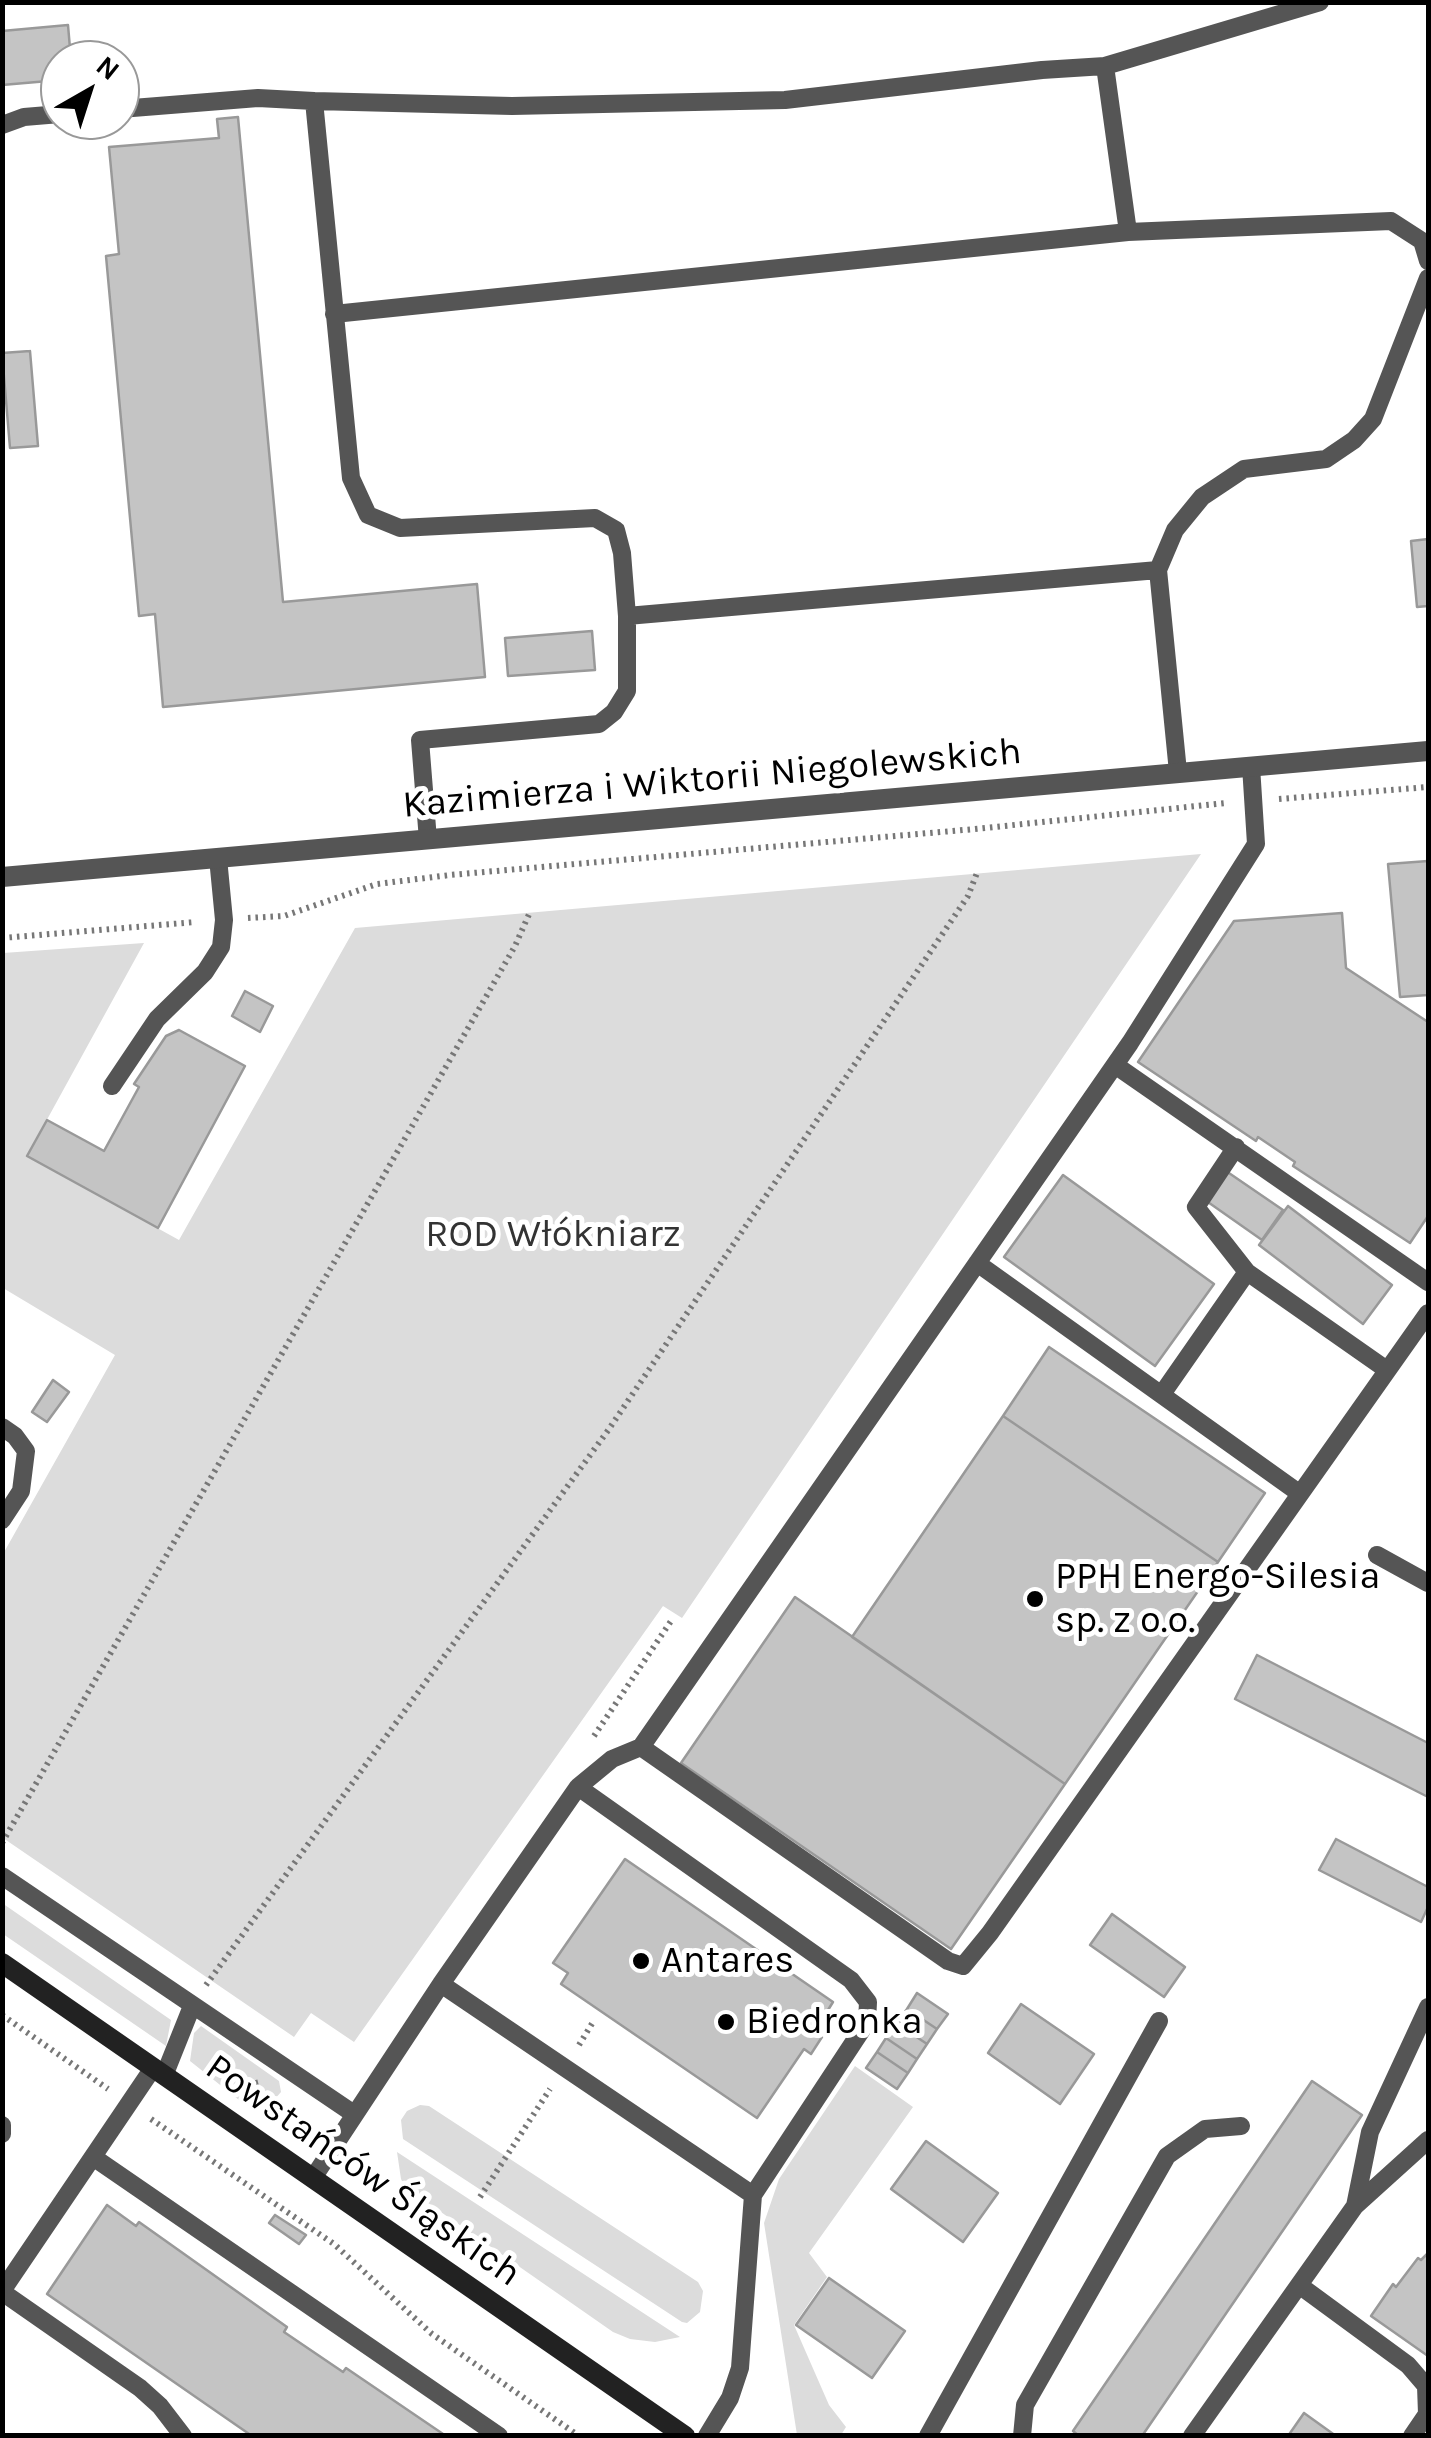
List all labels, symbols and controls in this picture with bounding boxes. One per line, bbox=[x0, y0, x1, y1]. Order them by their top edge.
north arrow bbox=[40, 40, 140, 140]
text: N bbox=[90, 49, 126, 87]
street label: Kazimierza i Wiktorii Niegolewskich bbox=[401, 729, 1023, 829]
park label: ROD Włókniarz bbox=[425, 1212, 681, 1258]
place label: PPH Energo-Silesia sp. z o.o. bbox=[1055, 1554, 1381, 1644]
marker: PPH Energo-Silesia sp. z o.o. bbox=[1024, 1588, 1046, 1610]
place label: Antares bbox=[661, 1938, 794, 1984]
marker: Antares bbox=[630, 1950, 652, 1972]
place label: Biedronka bbox=[746, 1999, 923, 2045]
marker: Biedronka bbox=[715, 2011, 737, 2033]
street label: Powstańców Śląskich bbox=[197, 2045, 529, 2297]

